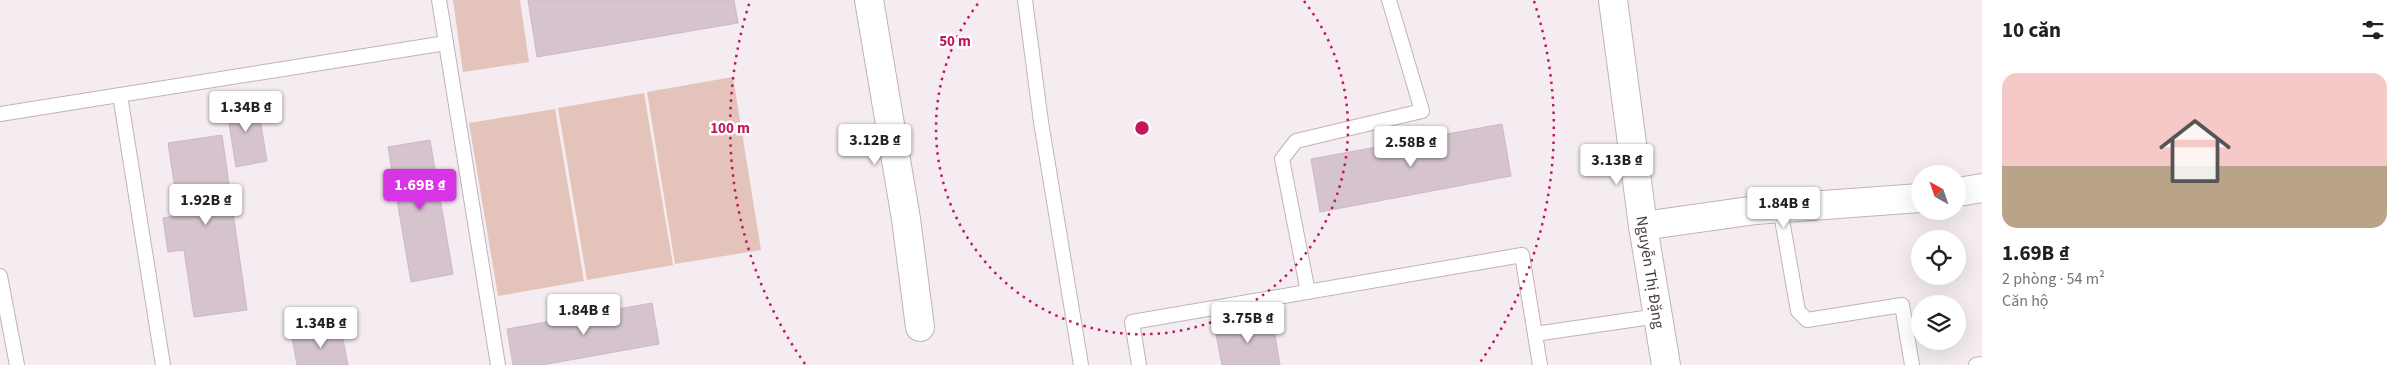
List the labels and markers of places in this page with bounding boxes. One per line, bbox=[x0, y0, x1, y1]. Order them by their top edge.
pin: 1.34B ₫ bbox=[200, 90, 292, 133]
centre of rings bbox=[1133, 119, 1151, 137]
pin: 3.12B ₫ bbox=[829, 124, 921, 166]
pin: 2.58B ₫ bbox=[1365, 126, 1457, 168]
pin: 3.13B ₫ bbox=[1571, 144, 1663, 186]
pin: 1.69B ₫ bbox=[374, 168, 466, 211]
pin: 1.92B ₫ bbox=[160, 184, 252, 226]
pin: 1.84B ₫ bbox=[1738, 186, 1830, 229]
pin: 1.84B ₫ bbox=[538, 294, 630, 336]
pin: 3.75B ₫ bbox=[1202, 302, 1294, 344]
pin: 1.34B ₫ bbox=[275, 306, 367, 349]

